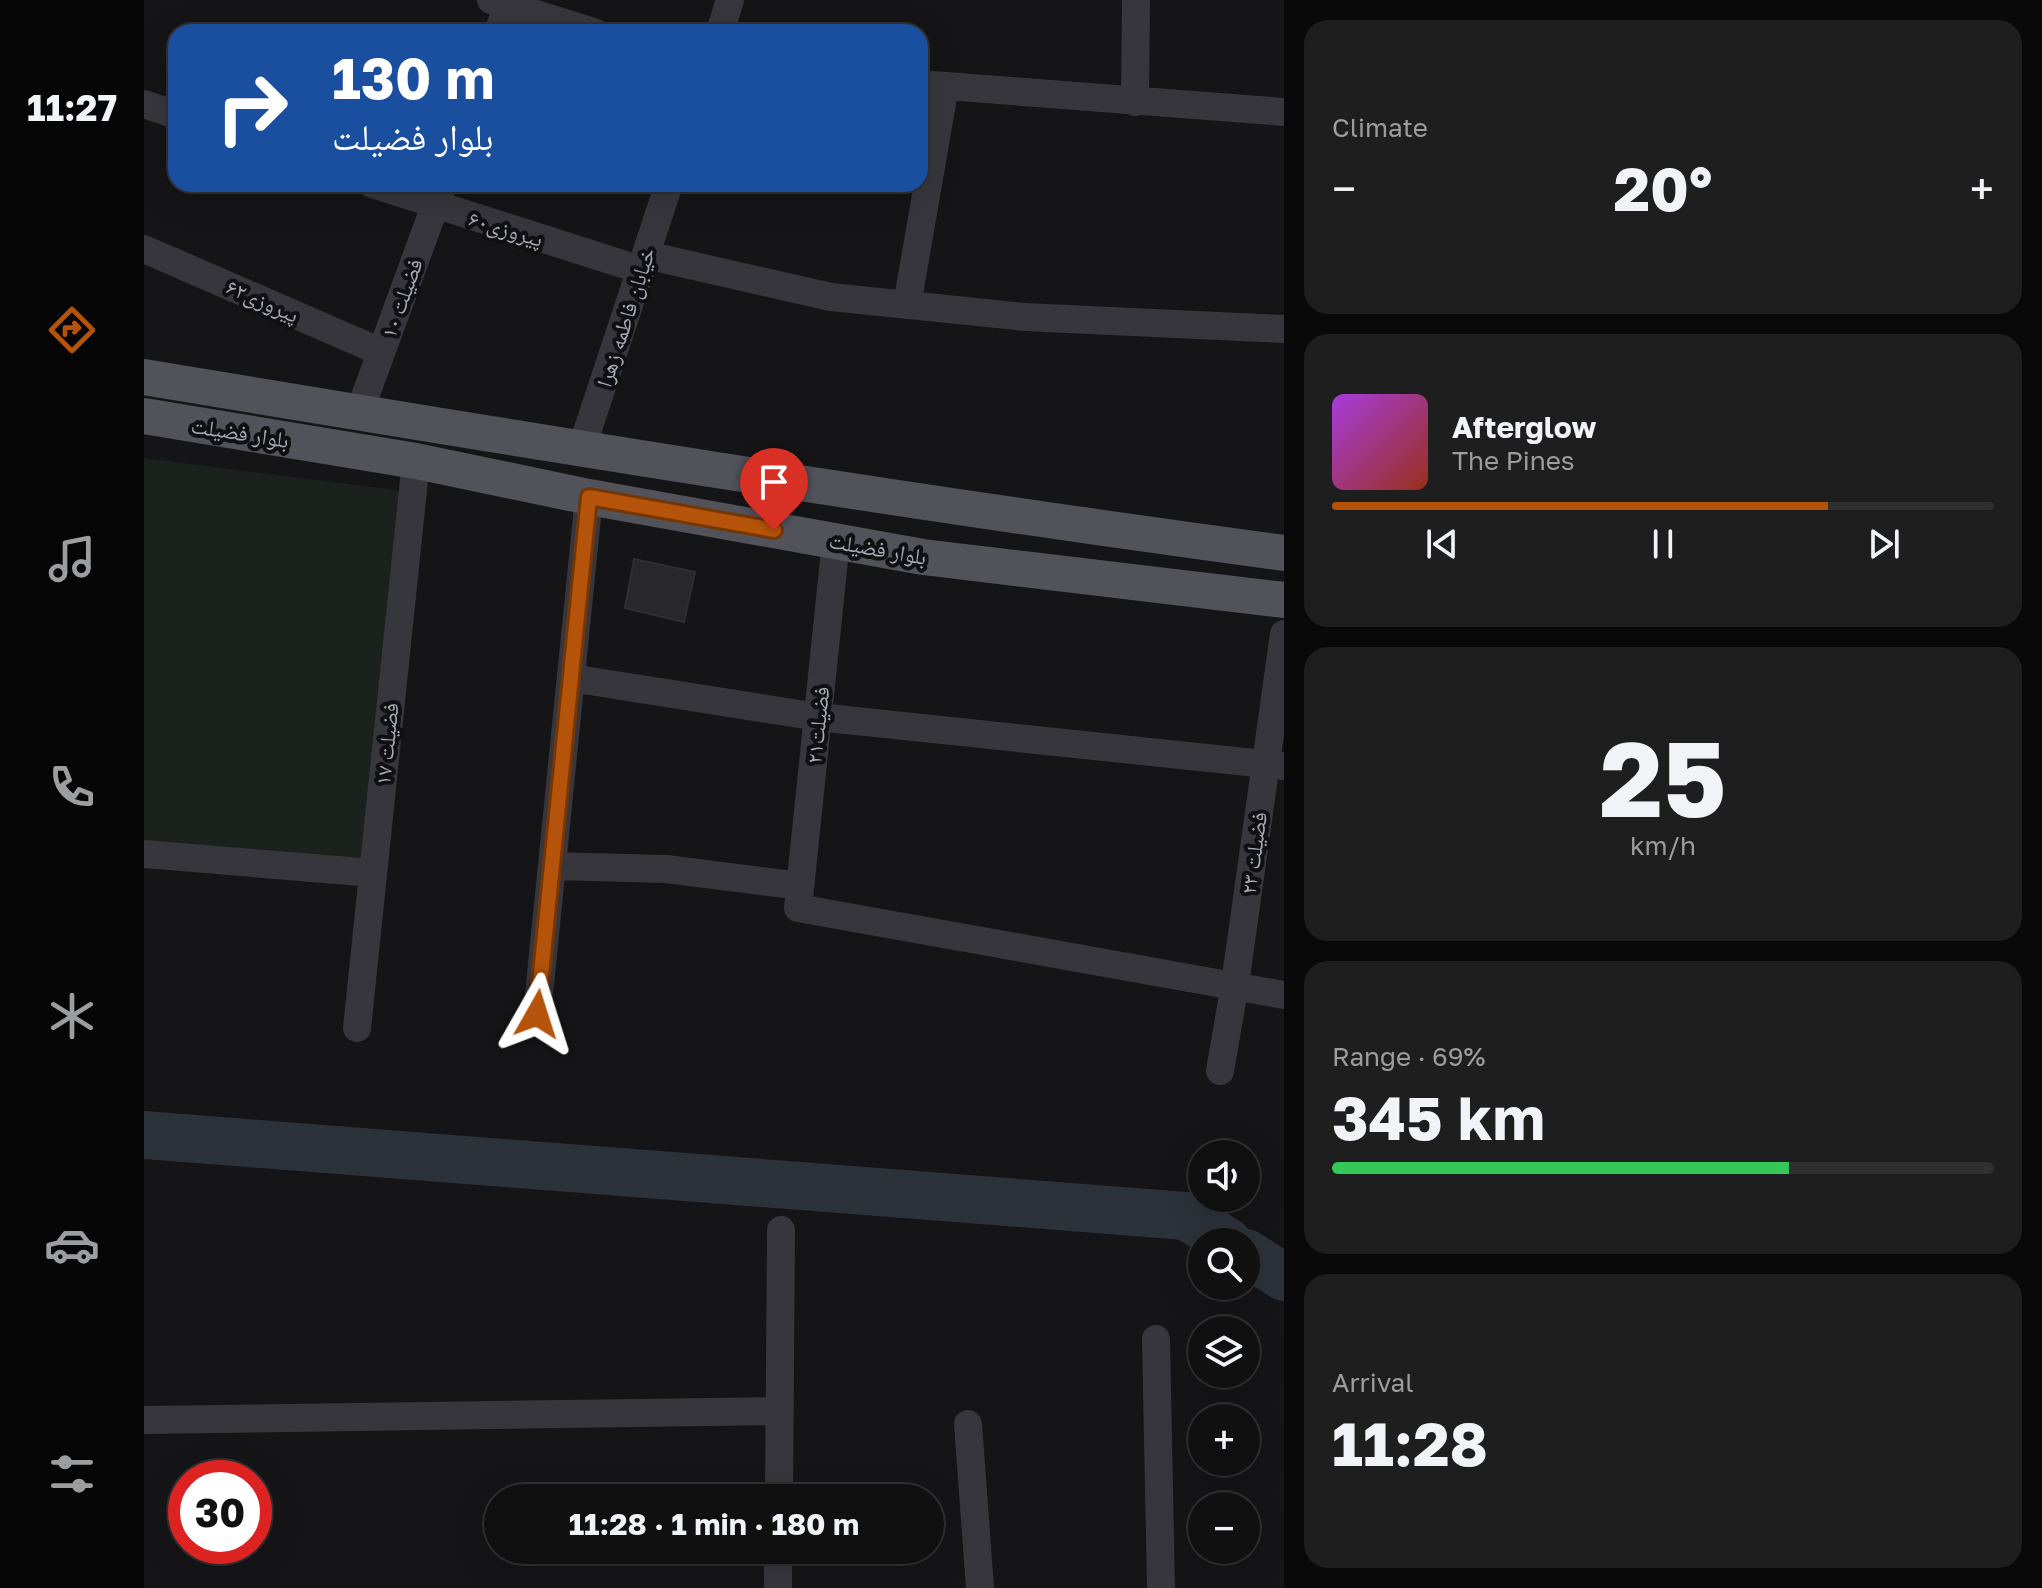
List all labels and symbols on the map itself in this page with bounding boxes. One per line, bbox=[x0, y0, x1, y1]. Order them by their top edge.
street label: پیروزی۶۰ bbox=[465, 204, 547, 253]
street label: خیابان فاطمه زهرا bbox=[590, 244, 661, 390]
street label: فضیلت ۱۰ bbox=[374, 254, 428, 342]
street label: پیروزی۶۲ bbox=[222, 272, 303, 329]
street label: بلوار فضیلت bbox=[189, 411, 291, 453]
pin bbox=[740, 448, 808, 530]
street label: بلوار فضیلت bbox=[827, 526, 929, 570]
street label: فضیلت۲۱ bbox=[800, 685, 834, 765]
street label: فضیلت ۱۷ bbox=[368, 701, 404, 787]
street label: فضیلت ۲۳ bbox=[1234, 810, 1272, 896]
position arrow bbox=[495, 972, 579, 1056]
speed limit sign: 30 bbox=[168, 1460, 272, 1564]

